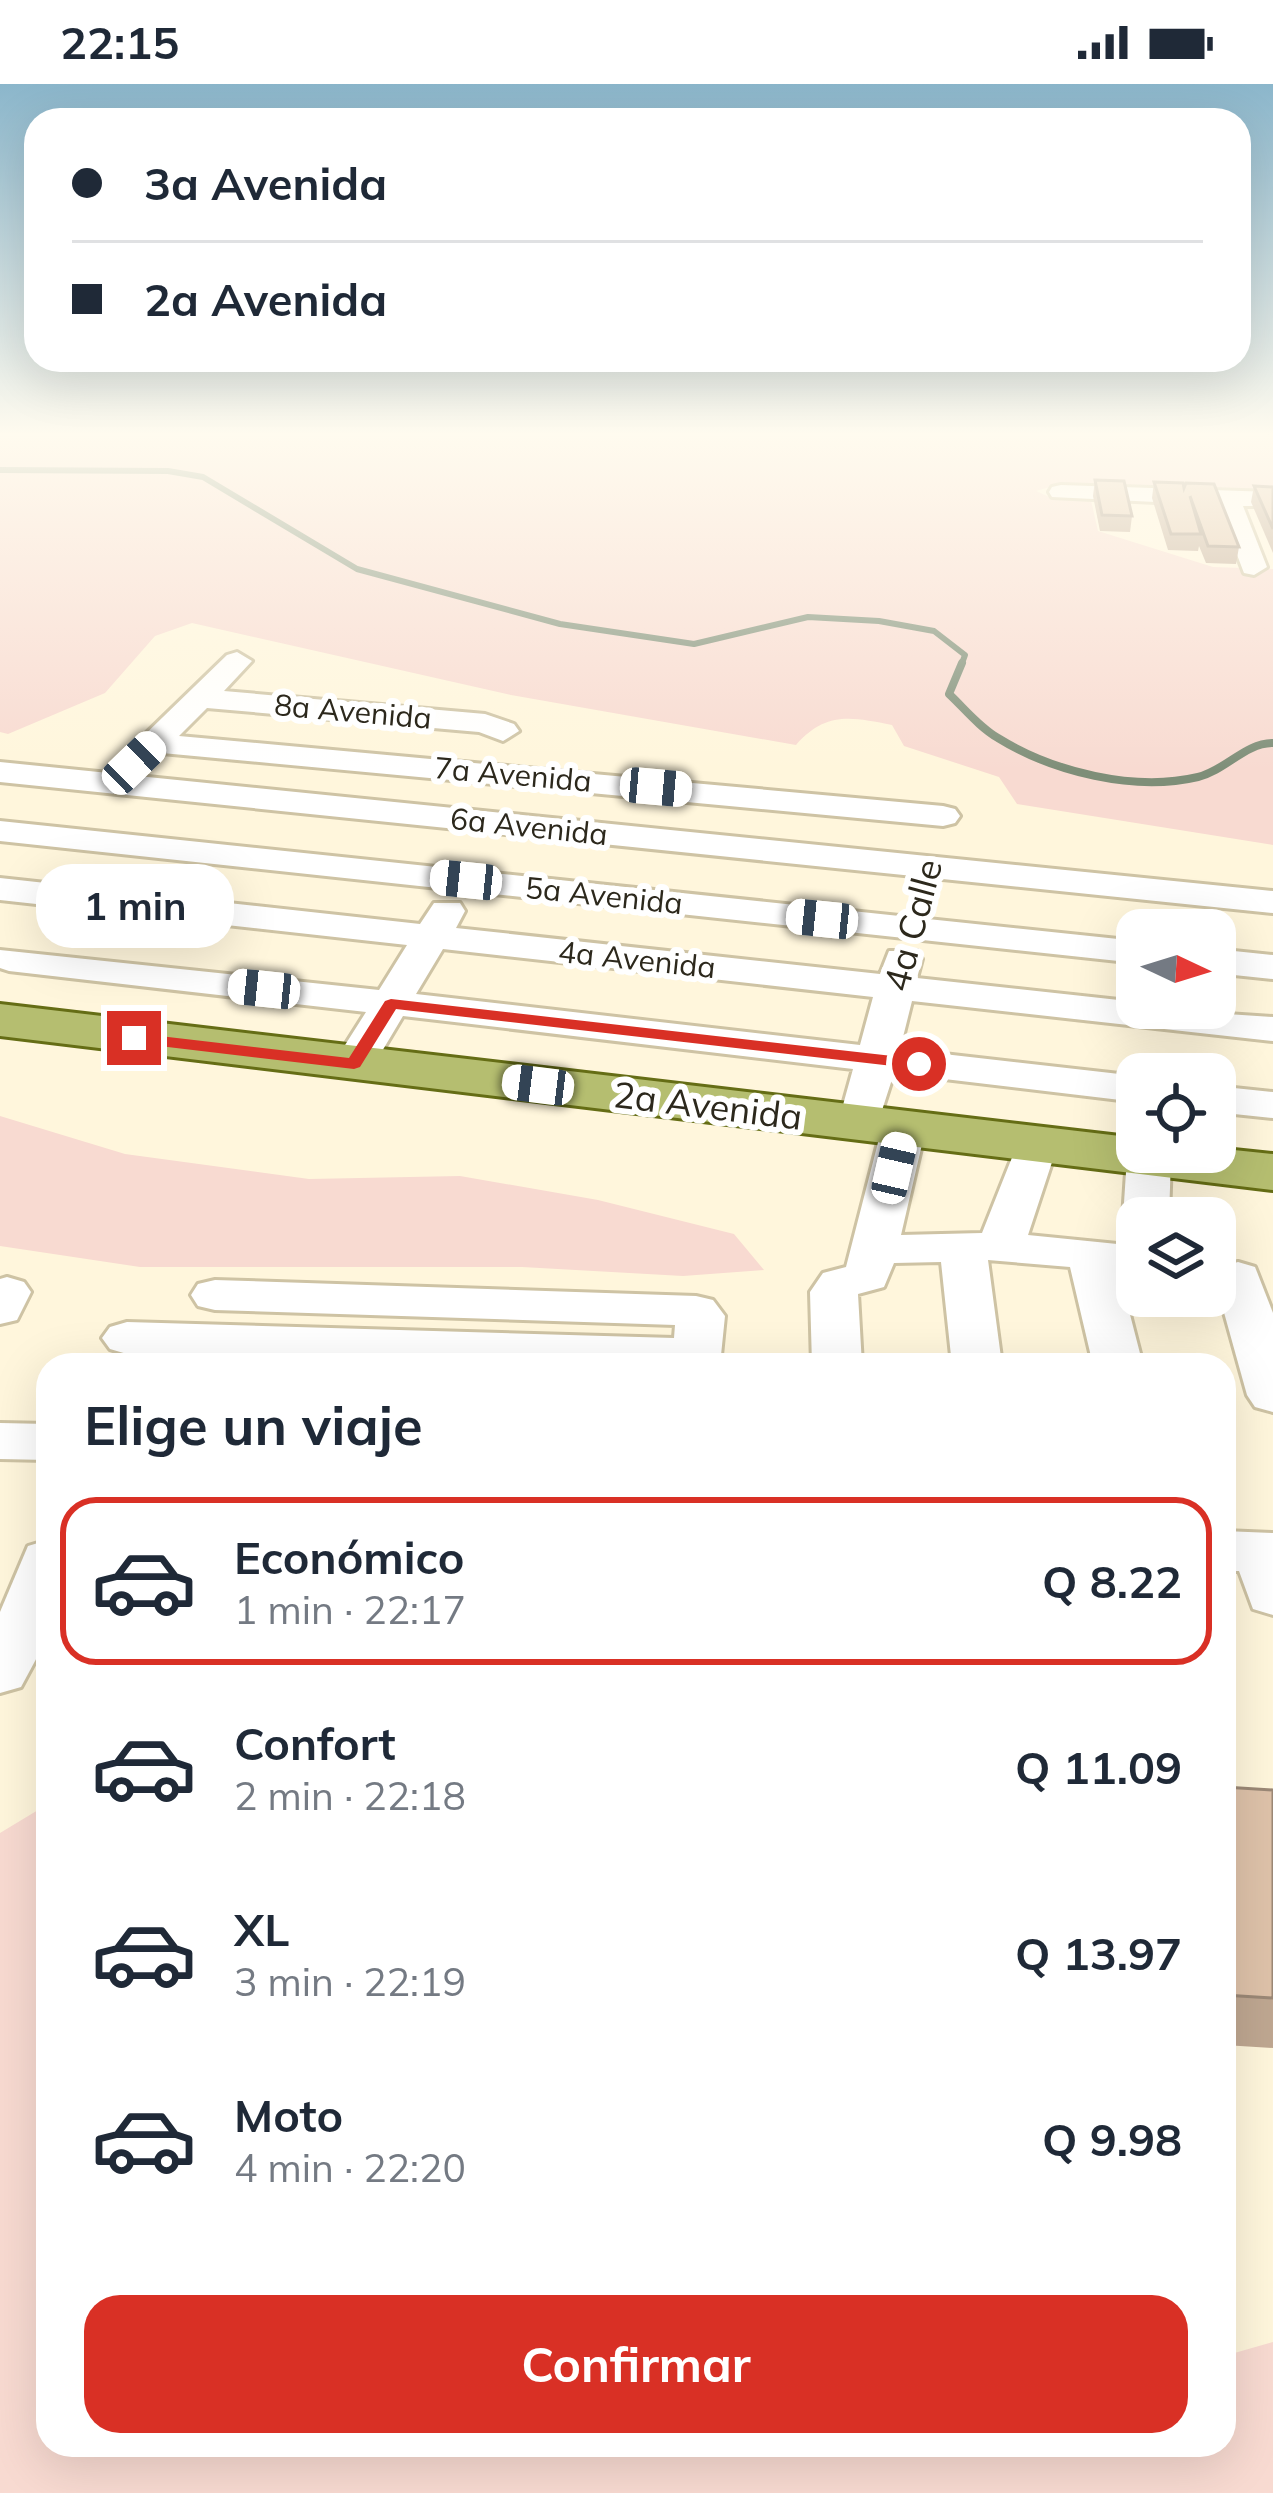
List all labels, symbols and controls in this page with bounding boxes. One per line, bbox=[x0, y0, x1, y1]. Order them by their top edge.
text: 22:15 bbox=[60, 14, 179, 70]
text: 3a Avenida bbox=[144, 155, 387, 211]
text: 2a Avenida bbox=[144, 271, 387, 327]
street label: 8a Avenida bbox=[273, 685, 433, 737]
car bbox=[96, 725, 172, 801]
street label: 7a Avenida bbox=[433, 748, 593, 800]
car bbox=[619, 766, 693, 808]
street label: 6a Avenida bbox=[449, 799, 609, 853]
street label: 4a Calle bbox=[873, 854, 951, 996]
car bbox=[428, 858, 504, 902]
callout: 1 min bbox=[35, 864, 233, 948]
street label: 5a Avenida bbox=[524, 868, 684, 922]
text: 1 min bbox=[84, 881, 186, 930]
car bbox=[784, 897, 860, 941]
north arrow bbox=[1116, 909, 1236, 1029]
map controls bbox=[1116, 909, 1236, 1317]
street label: 4a Avenida bbox=[557, 932, 717, 986]
car bbox=[226, 967, 302, 1011]
route end bbox=[107, 1011, 161, 1065]
route start bbox=[892, 1037, 946, 1091]
button: locate bbox=[1116, 1053, 1236, 1173]
car bbox=[500, 1063, 576, 1107]
street label: 2a Avenida bbox=[611, 1071, 805, 1139]
car bbox=[868, 1129, 920, 1207]
button: layers bbox=[1116, 1197, 1236, 1317]
text: Elige un viaje bbox=[84, 1391, 422, 1459]
icon: car bbox=[90, 1527, 198, 1635]
text: Económico bbox=[234, 1529, 464, 1585]
text: Q 8.22 bbox=[1042, 1553, 1182, 1609]
text: 1 min · 22:17 bbox=[234, 1585, 466, 1634]
icon: car bbox=[90, 1713, 198, 1821]
text: Confort bbox=[234, 1715, 396, 1771]
text: Q 11.09 bbox=[1015, 1739, 1182, 1795]
text: 2 min · 22:18 bbox=[234, 1771, 466, 1820]
icon: car bbox=[90, 1899, 198, 2007]
text: XL bbox=[234, 1901, 289, 1957]
text: Q 13.97 bbox=[1015, 1925, 1182, 1981]
text: 3 min · 22:19 bbox=[234, 1957, 466, 2006]
icon: car bbox=[90, 2085, 198, 2193]
text: Moto bbox=[234, 2087, 343, 2143]
text: Q 9.98 bbox=[1042, 2111, 1182, 2167]
text: 4 min · 22:20 bbox=[234, 2143, 466, 2192]
button: Confirmar bbox=[84, 2295, 1188, 2433]

